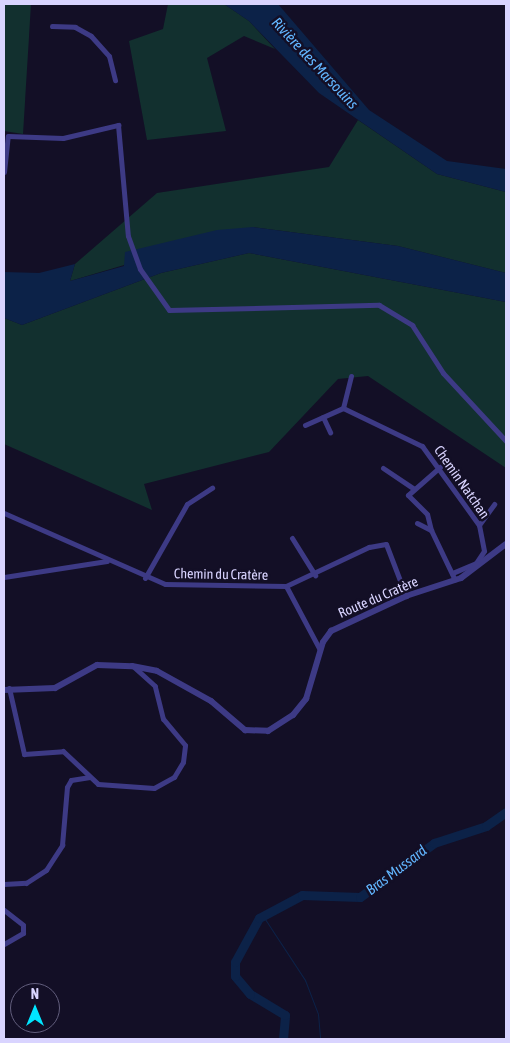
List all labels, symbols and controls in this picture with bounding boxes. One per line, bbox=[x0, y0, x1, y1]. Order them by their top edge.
water label: Rivière des Marsouins bbox=[268, 14, 362, 112]
street label: Chemin Natchan bbox=[431, 442, 493, 522]
street label: Chemin du Cratère bbox=[174, 565, 268, 583]
street label: Route du Cratère bbox=[335, 573, 421, 621]
water label: Bras Mussard bbox=[362, 841, 430, 899]
north arrow bbox=[10, 983, 60, 1033]
text: N bbox=[31, 986, 39, 1002]

